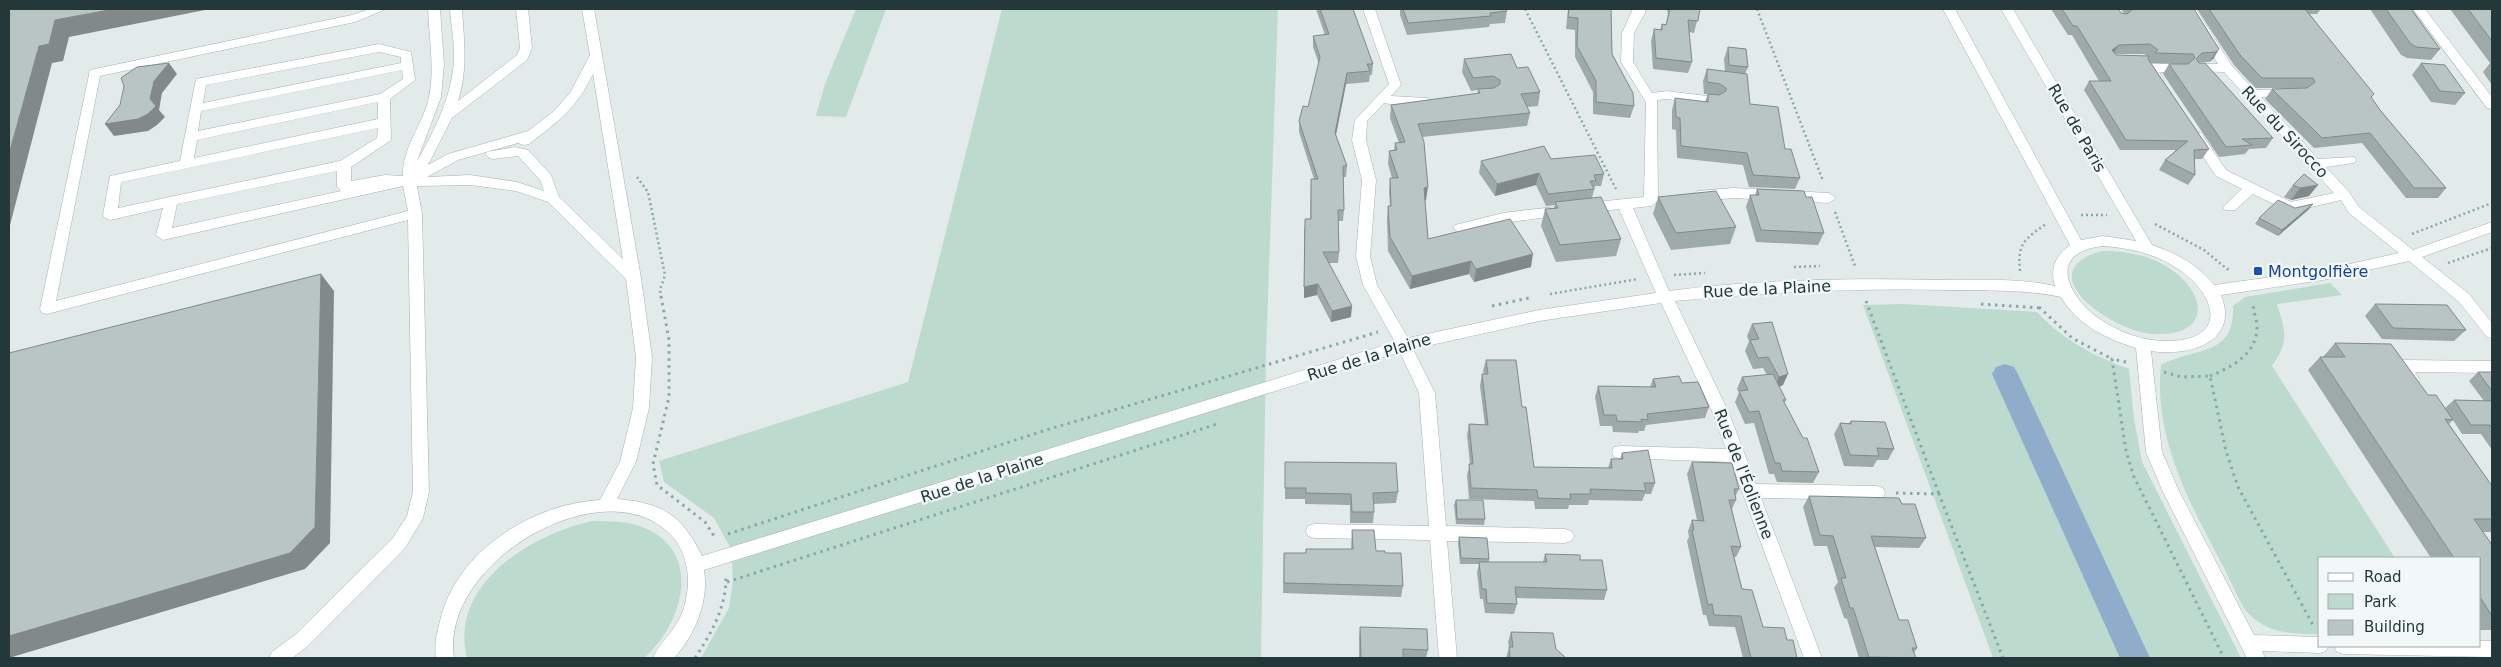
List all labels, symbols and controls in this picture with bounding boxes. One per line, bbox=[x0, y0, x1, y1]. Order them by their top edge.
street label: Rue de Paris bbox=[2044, 81, 2110, 175]
street label: Rue du Sirocco bbox=[2238, 82, 2332, 182]
place label: Montgolfière bbox=[2268, 262, 2368, 281]
marker: Montgolfière bbox=[2252, 265, 2264, 277]
street label: Rue de la Plaine bbox=[1702, 276, 1832, 302]
street label: Rue de la Plaine bbox=[1305, 329, 1433, 385]
street label: Rue de l'Éolienne bbox=[1710, 406, 1778, 542]
street label: Rue de la Plaine bbox=[918, 449, 1046, 507]
legend bbox=[2318, 557, 2481, 647]
text: Road bbox=[2364, 568, 2402, 586]
text: Park bbox=[2364, 593, 2397, 611]
text: Building bbox=[2364, 618, 2425, 636]

